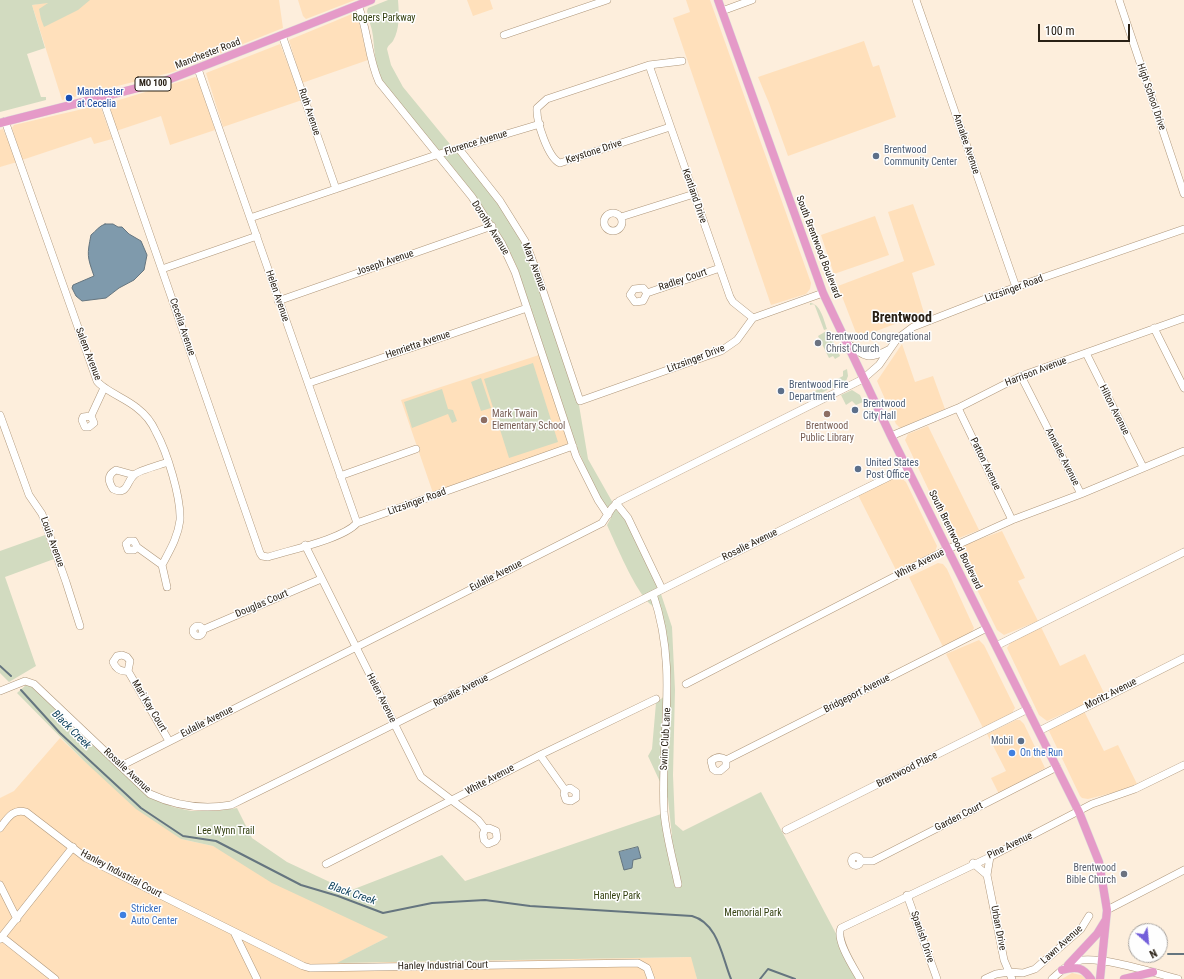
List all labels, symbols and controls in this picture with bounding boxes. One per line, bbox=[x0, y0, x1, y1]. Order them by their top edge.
park label: Rogers Parkway bbox=[352, 12, 416, 24]
scale bar bbox=[1040, 16, 1132, 42]
text: 100 m bbox=[1045, 24, 1075, 38]
street label: Manchester Road bbox=[174, 36, 242, 72]
street label: High School Drive bbox=[1134, 62, 1168, 132]
road number: MO 100 bbox=[135, 77, 171, 91]
place label: Manchester at Cecelia bbox=[77, 86, 124, 110]
street label: Ruth Avenue bbox=[295, 87, 323, 137]
marker: Manchester at Cecelia bbox=[64, 93, 74, 103]
street label: Annalee Avenue bbox=[950, 112, 982, 176]
street label: Florence Avenue bbox=[443, 128, 509, 158]
street label: Keystone Drive bbox=[564, 137, 624, 167]
place label: Brentwood Community Center bbox=[884, 144, 957, 168]
marker: Brentwood Community Center bbox=[871, 151, 881, 161]
street label: Kentland Drive bbox=[679, 167, 709, 225]
street label: South Brentwood Boulevard bbox=[793, 194, 843, 300]
street label: Dorothy Avenue bbox=[469, 199, 511, 257]
street label: Mary Avenue bbox=[519, 241, 549, 293]
street label: Joseph Avenue bbox=[355, 248, 415, 278]
street label: Radley Court bbox=[657, 266, 709, 294]
street label: Helen Avenue bbox=[263, 269, 291, 323]
street label: Litzsinger Road bbox=[983, 273, 1045, 305]
street label: Cecelia Avenue bbox=[167, 297, 197, 357]
district label: Brentwood bbox=[872, 310, 932, 326]
street label: Salem Avenue bbox=[72, 326, 104, 382]
street label: Henrietta Avenue bbox=[384, 328, 452, 362]
place label: Brentwood Congregational Christ Church bbox=[826, 331, 931, 354]
marker: Brentwood Congregational Christ Church bbox=[813, 338, 823, 348]
street label: Litzsinger Drive bbox=[665, 342, 727, 376]
street label: Harrison Avenue bbox=[1004, 355, 1068, 389]
place label: Brentwood Fire Department bbox=[789, 379, 848, 402]
street label: Hilton Avenue bbox=[1096, 383, 1132, 437]
marker: Brentwood Fire Department bbox=[776, 386, 786, 396]
place label: Brentwood City Hall bbox=[863, 398, 905, 422]
marker: Brentwood City Hall bbox=[850, 405, 860, 415]
place label: Mark Twain Elementary School bbox=[492, 408, 565, 432]
marker: Brentwood Public Library bbox=[822, 409, 832, 419]
marker: Mark Twain Elementary School bbox=[479, 415, 489, 425]
place label: Brentwood Public Library bbox=[800, 420, 854, 444]
street label: Annalee Avenue bbox=[1042, 426, 1082, 488]
street label: Patton Avenue bbox=[967, 436, 1003, 492]
place label: United States Post Office bbox=[866, 457, 919, 480]
marker: United States Post Office bbox=[853, 464, 863, 474]
street label: Litzsinger Road bbox=[386, 486, 448, 518]
street label: South Brentwood Boulevard bbox=[926, 488, 984, 592]
street label: Louis Avenue bbox=[37, 515, 67, 569]
street label: Rosalie Avenue bbox=[720, 526, 780, 564]
street label: White Avenue bbox=[893, 547, 947, 581]
street label: Eulalie Avenue bbox=[468, 558, 524, 594]
street label: Douglas Court bbox=[234, 587, 290, 621]
street label: Helen Avenue bbox=[363, 671, 399, 725]
street label: Rosalie Avenue bbox=[432, 672, 490, 710]
street label: Bridgeport Avenue bbox=[822, 672, 892, 716]
street label: Moritz Avenue bbox=[1083, 676, 1139, 712]
street label: Mari Kay Court bbox=[129, 678, 169, 734]
street label: Eulalie Avenue bbox=[179, 704, 235, 740]
street label: Swim Club Lane bbox=[658, 707, 674, 771]
water label: Black Creek bbox=[49, 708, 93, 752]
place label: Mobil bbox=[991, 735, 1013, 747]
marker: Mobil bbox=[1016, 736, 1026, 746]
street label: Rosalie Avenue bbox=[101, 746, 153, 796]
place label: On the Run bbox=[1020, 747, 1063, 759]
marker: On the Run bbox=[1007, 748, 1017, 758]
street label: Brentwood Place bbox=[875, 750, 939, 790]
street label: White Avenue bbox=[464, 762, 516, 798]
street label: Garden Court bbox=[933, 800, 985, 834]
park label: Lee Wynn Trail bbox=[197, 825, 255, 837]
street label: Pine Avenue bbox=[986, 830, 1034, 862]
street label: Hanley Industrial Court bbox=[78, 847, 164, 901]
place label: Brentwood Bible Church bbox=[1066, 862, 1116, 886]
marker: Brentwood Bible Church bbox=[1119, 869, 1129, 879]
water label: Black Creek bbox=[326, 880, 378, 908]
park label: Hanley Park bbox=[593, 890, 641, 902]
place label: Stricker Auto Center bbox=[131, 903, 178, 926]
street label: Urban Drive bbox=[988, 905, 1008, 951]
park label: Memorial Park bbox=[724, 907, 782, 919]
marker: Stricker Auto Center bbox=[118, 910, 128, 920]
street label: Spanish Drive bbox=[908, 910, 936, 964]
street label: Lawn Avenue bbox=[1039, 923, 1085, 967]
north arrow bbox=[1128, 923, 1168, 963]
text: N bbox=[1147, 946, 1159, 961]
street label: Hanley Industrial Court bbox=[398, 959, 488, 973]

